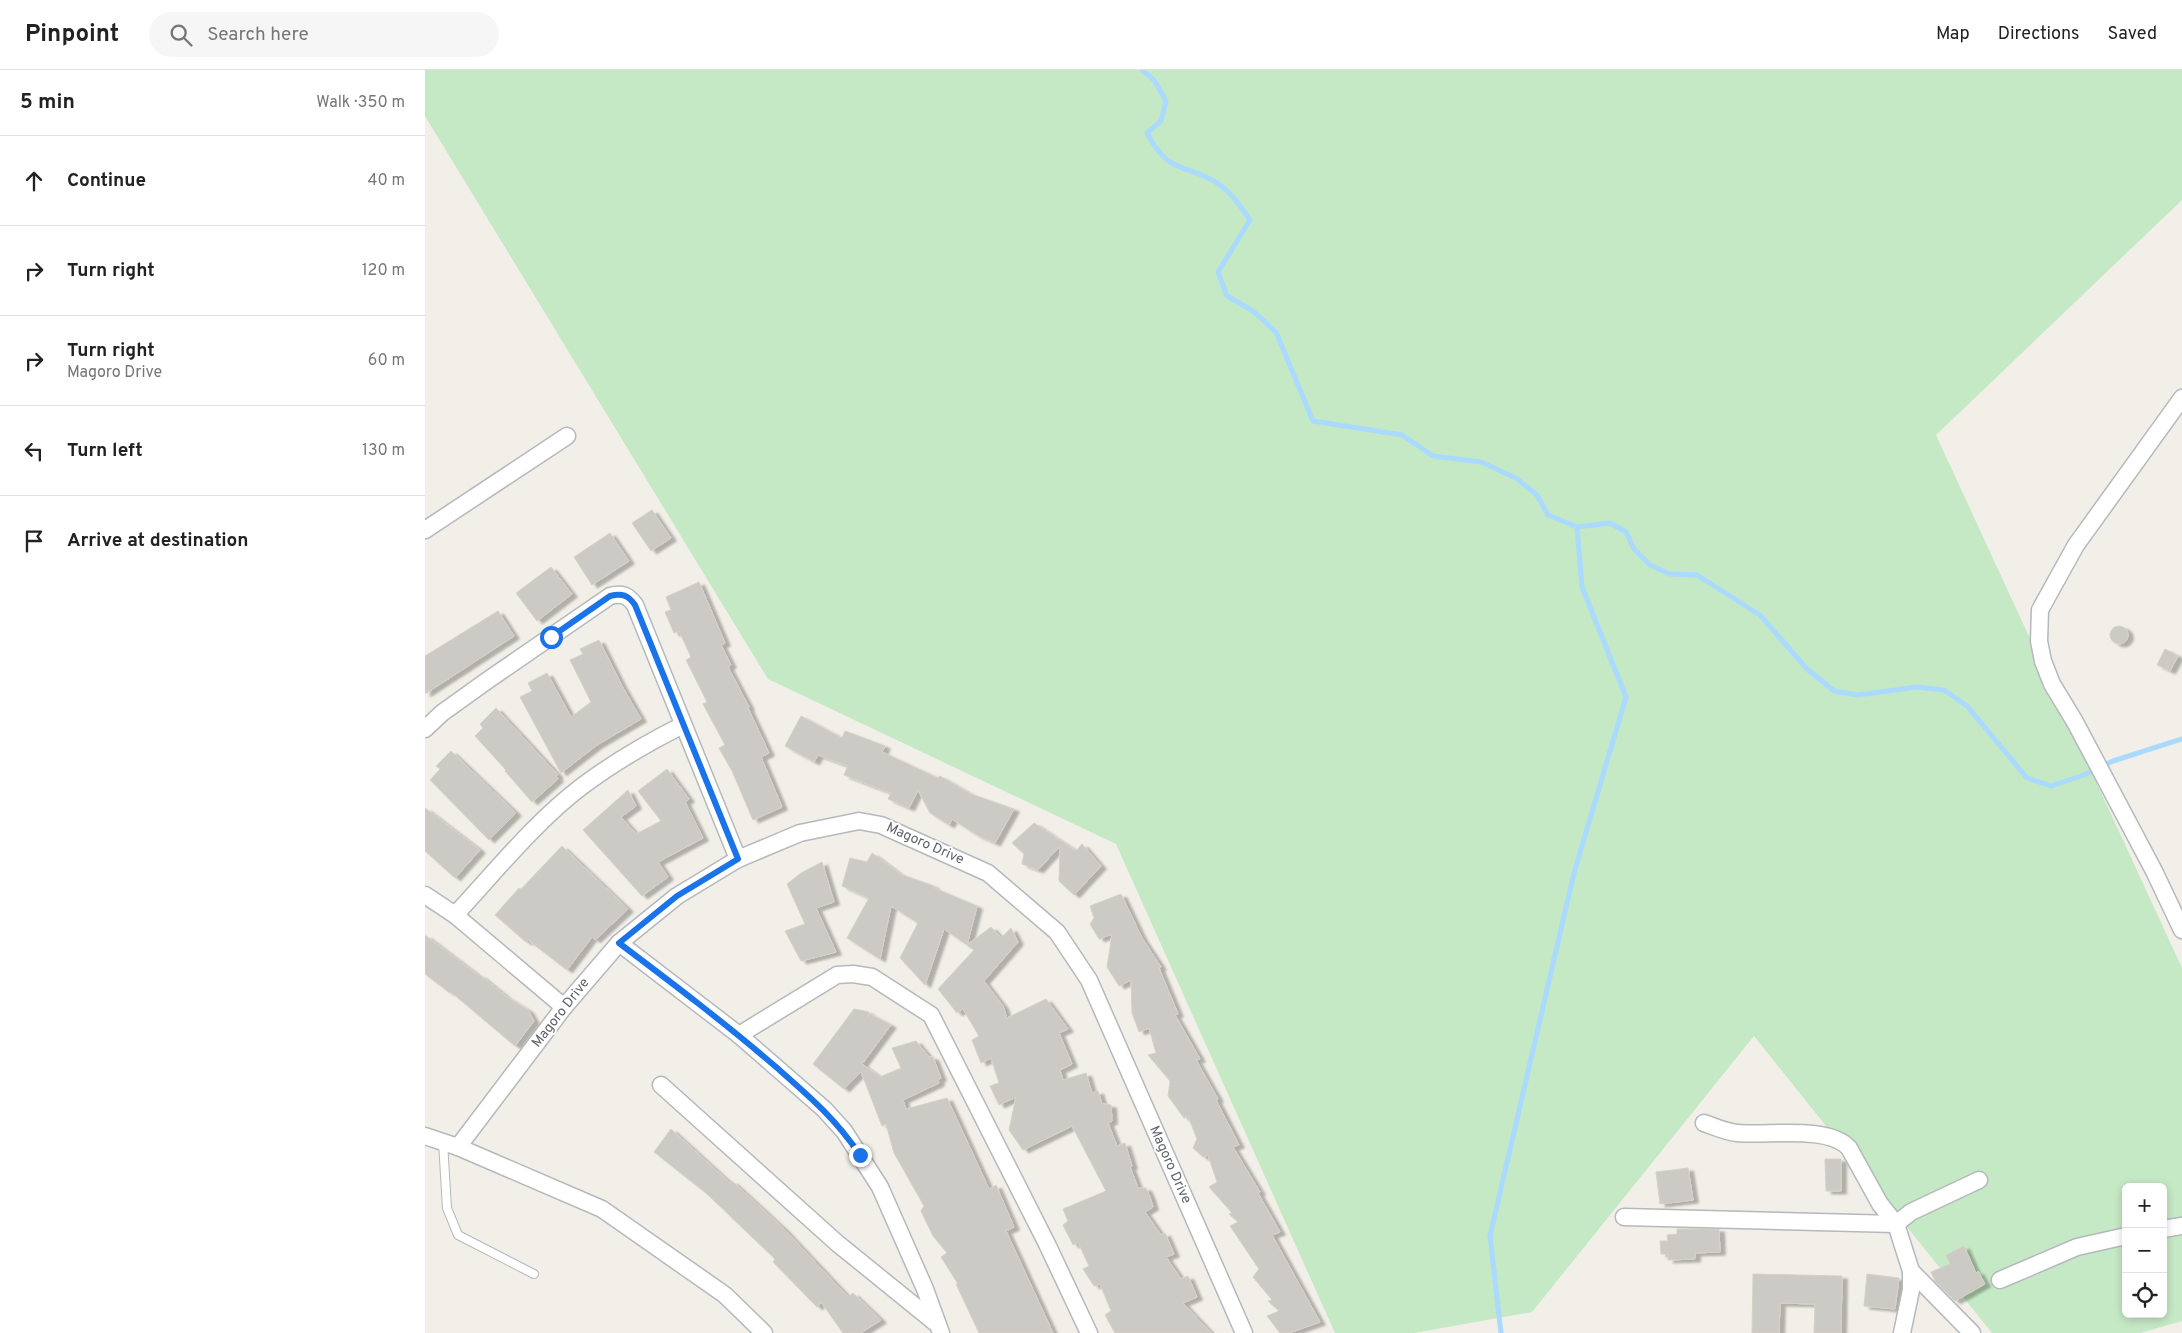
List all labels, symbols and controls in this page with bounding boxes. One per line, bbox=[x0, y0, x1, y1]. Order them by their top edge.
search box bbox=[149, 12, 499, 57]
text: Pinpoint bbox=[25, 20, 119, 50]
icon: search bbox=[167, 21, 195, 49]
text: Search here bbox=[207, 23, 309, 47]
text: Map bbox=[1936, 23, 1970, 46]
text: Directions bbox=[1998, 23, 2080, 46]
text: Saved bbox=[2108, 23, 2157, 46]
text: 5 min bbox=[20, 89, 75, 116]
text: Walk · 350 m bbox=[316, 93, 405, 113]
icon: ahead bbox=[20, 167, 48, 195]
text: Continue bbox=[67, 169, 146, 193]
text: 40 m bbox=[367, 171, 405, 191]
icon: right bbox=[20, 257, 48, 285]
text: Turn right bbox=[67, 259, 155, 283]
text: 120 m bbox=[362, 261, 405, 281]
text: Turn right bbox=[67, 339, 155, 363]
icon: right bbox=[20, 347, 48, 375]
text: 60 m bbox=[368, 351, 405, 371]
text: Magoro Drive bbox=[67, 363, 162, 383]
icon: left bbox=[20, 437, 48, 465]
text: Turn left bbox=[67, 439, 143, 463]
text: 130 m bbox=[362, 441, 405, 461]
icon: arrive bbox=[20, 527, 48, 555]
text: Arrive at destination bbox=[67, 529, 248, 553]
route start bbox=[540, 626, 563, 649]
street label: Magoro Drive bbox=[883, 819, 967, 869]
street label: Magoro Drive bbox=[529, 975, 593, 1051]
street label: Magoro Drive bbox=[1145, 1123, 1195, 1207]
route end bbox=[849, 1144, 872, 1167]
map controls bbox=[2122, 1183, 2167, 1318]
button: + bbox=[2122, 1183, 2167, 1228]
button: − bbox=[2122, 1228, 2167, 1273]
button: locate bbox=[2122, 1273, 2167, 1318]

